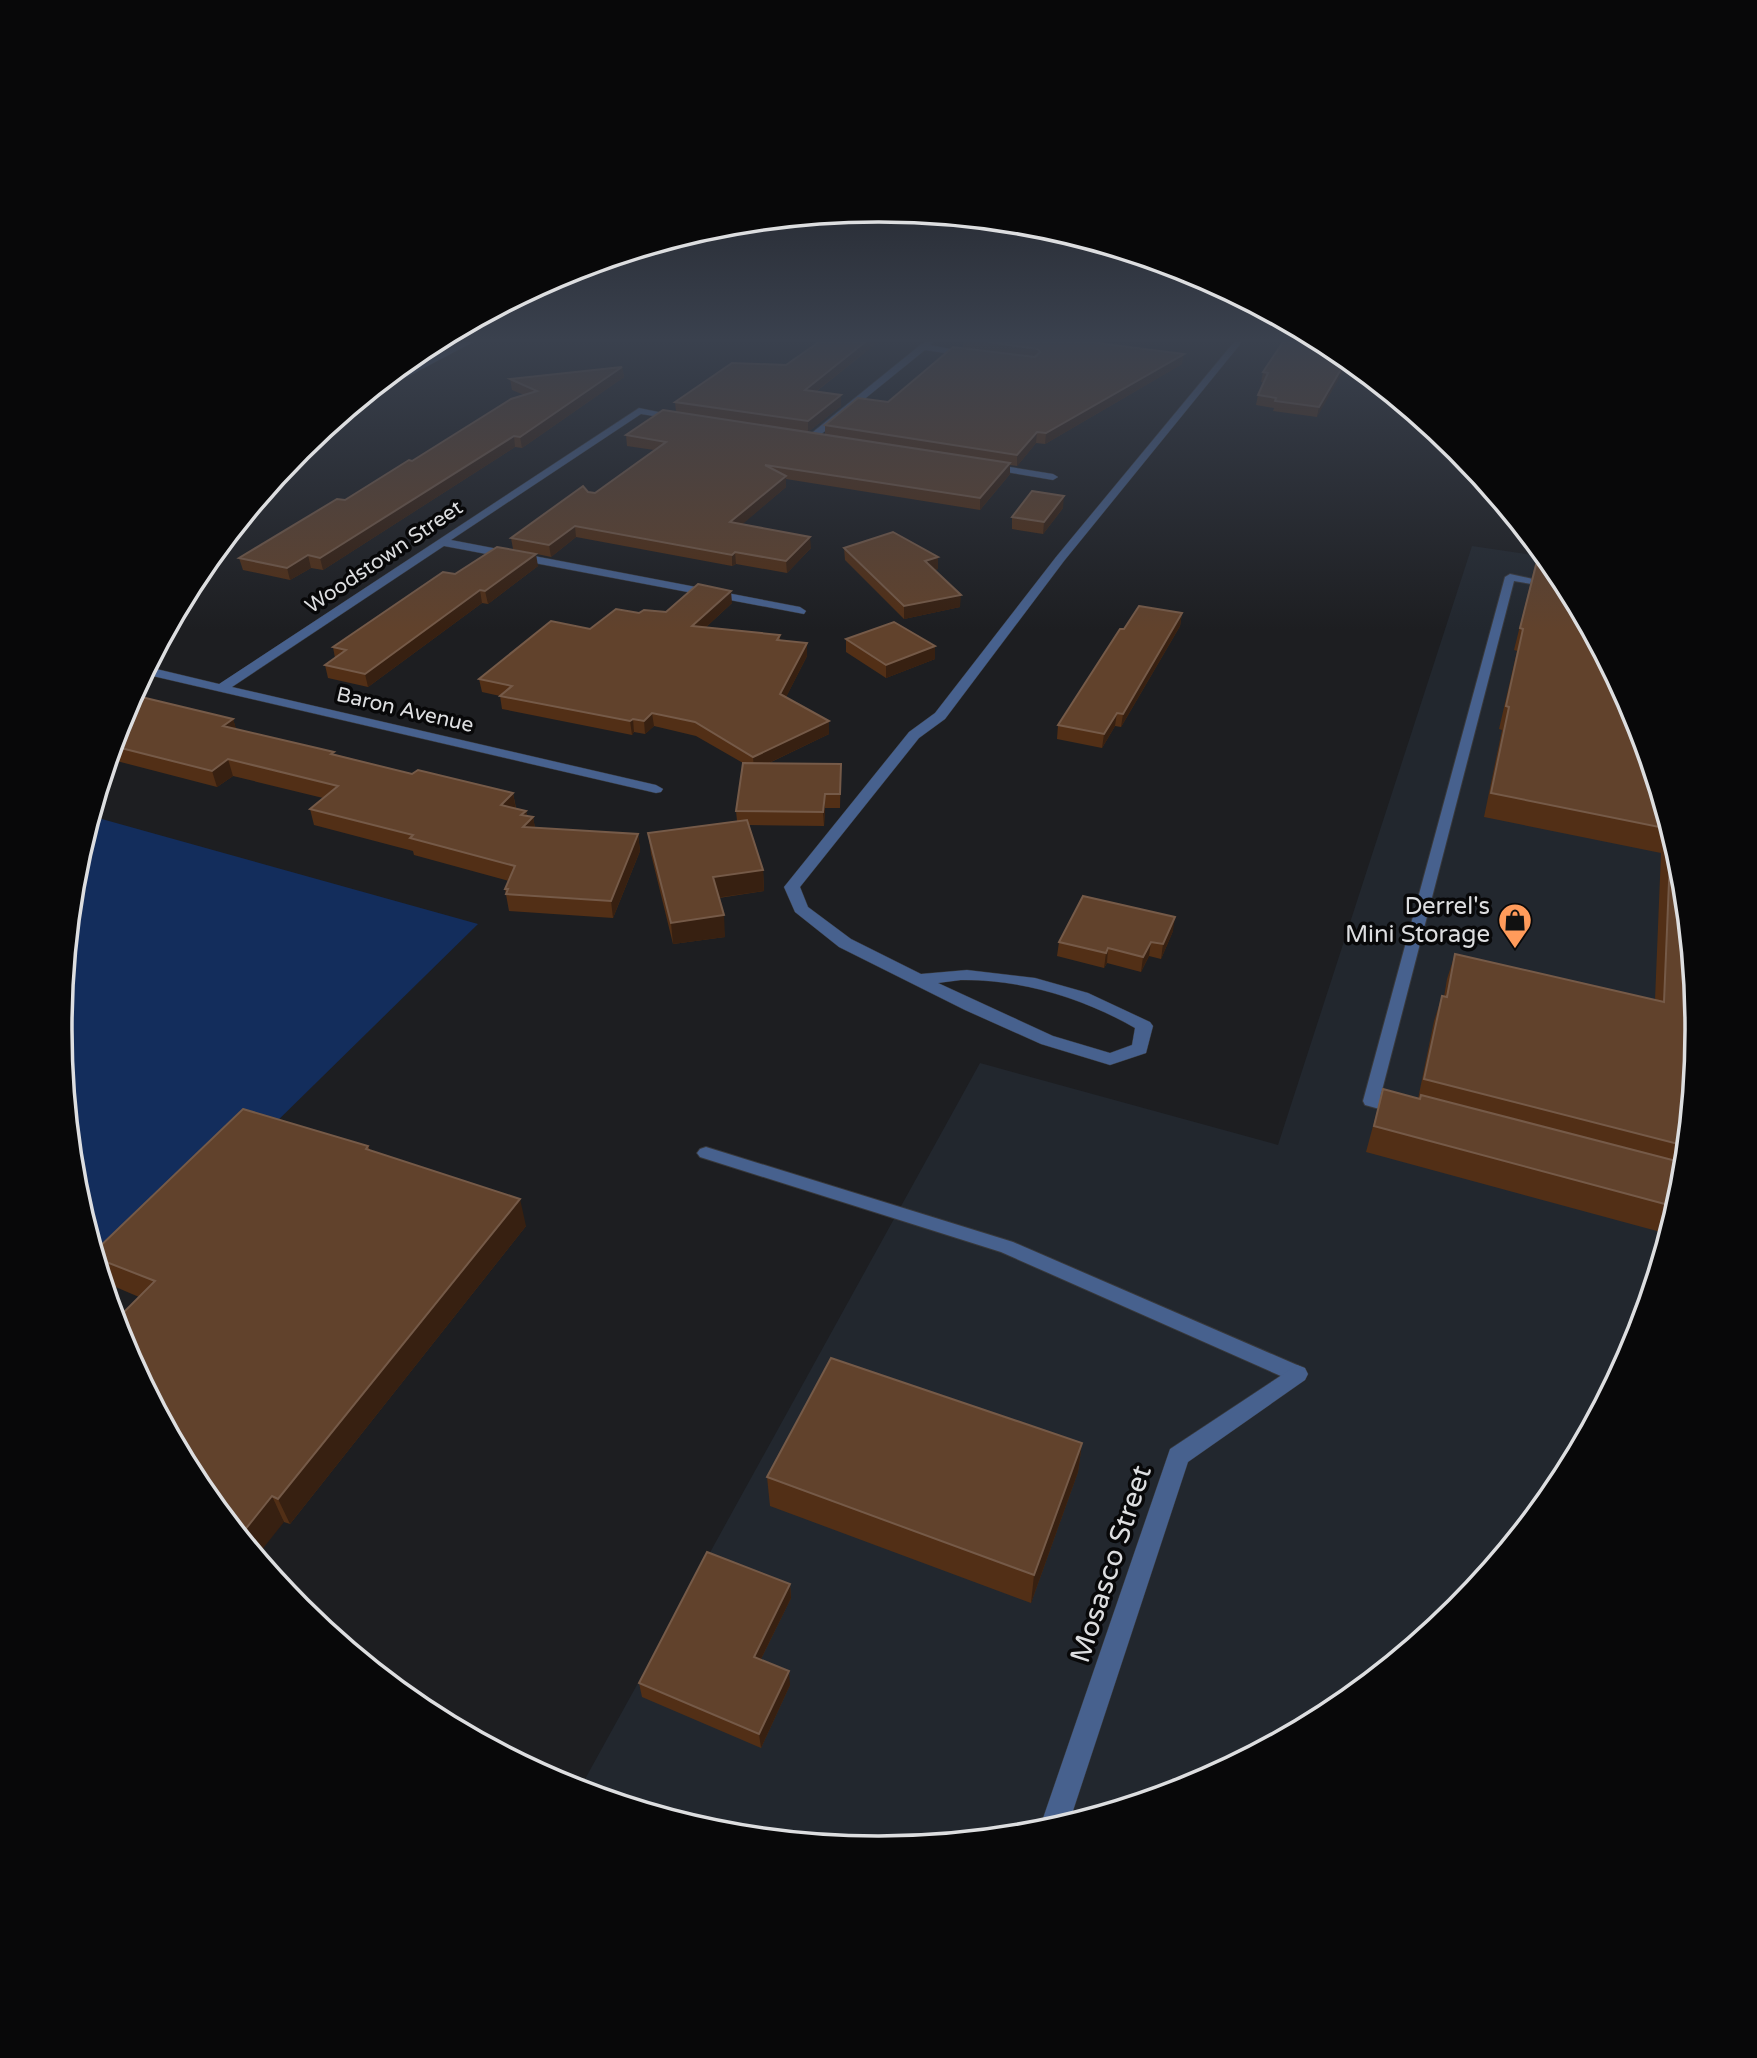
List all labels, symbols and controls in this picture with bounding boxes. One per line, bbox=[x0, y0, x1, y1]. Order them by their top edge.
street label: Woodstown Street bbox=[301, 495, 467, 619]
street label: Baron Avenue bbox=[334, 682, 476, 738]
place label: Derrel's Mini Storage bbox=[1345, 892, 1490, 949]
shop icon: Derrel's Mini Storage bbox=[1496, 901, 1534, 950]
street label: Mosasco Street bbox=[1063, 1461, 1159, 1667]

